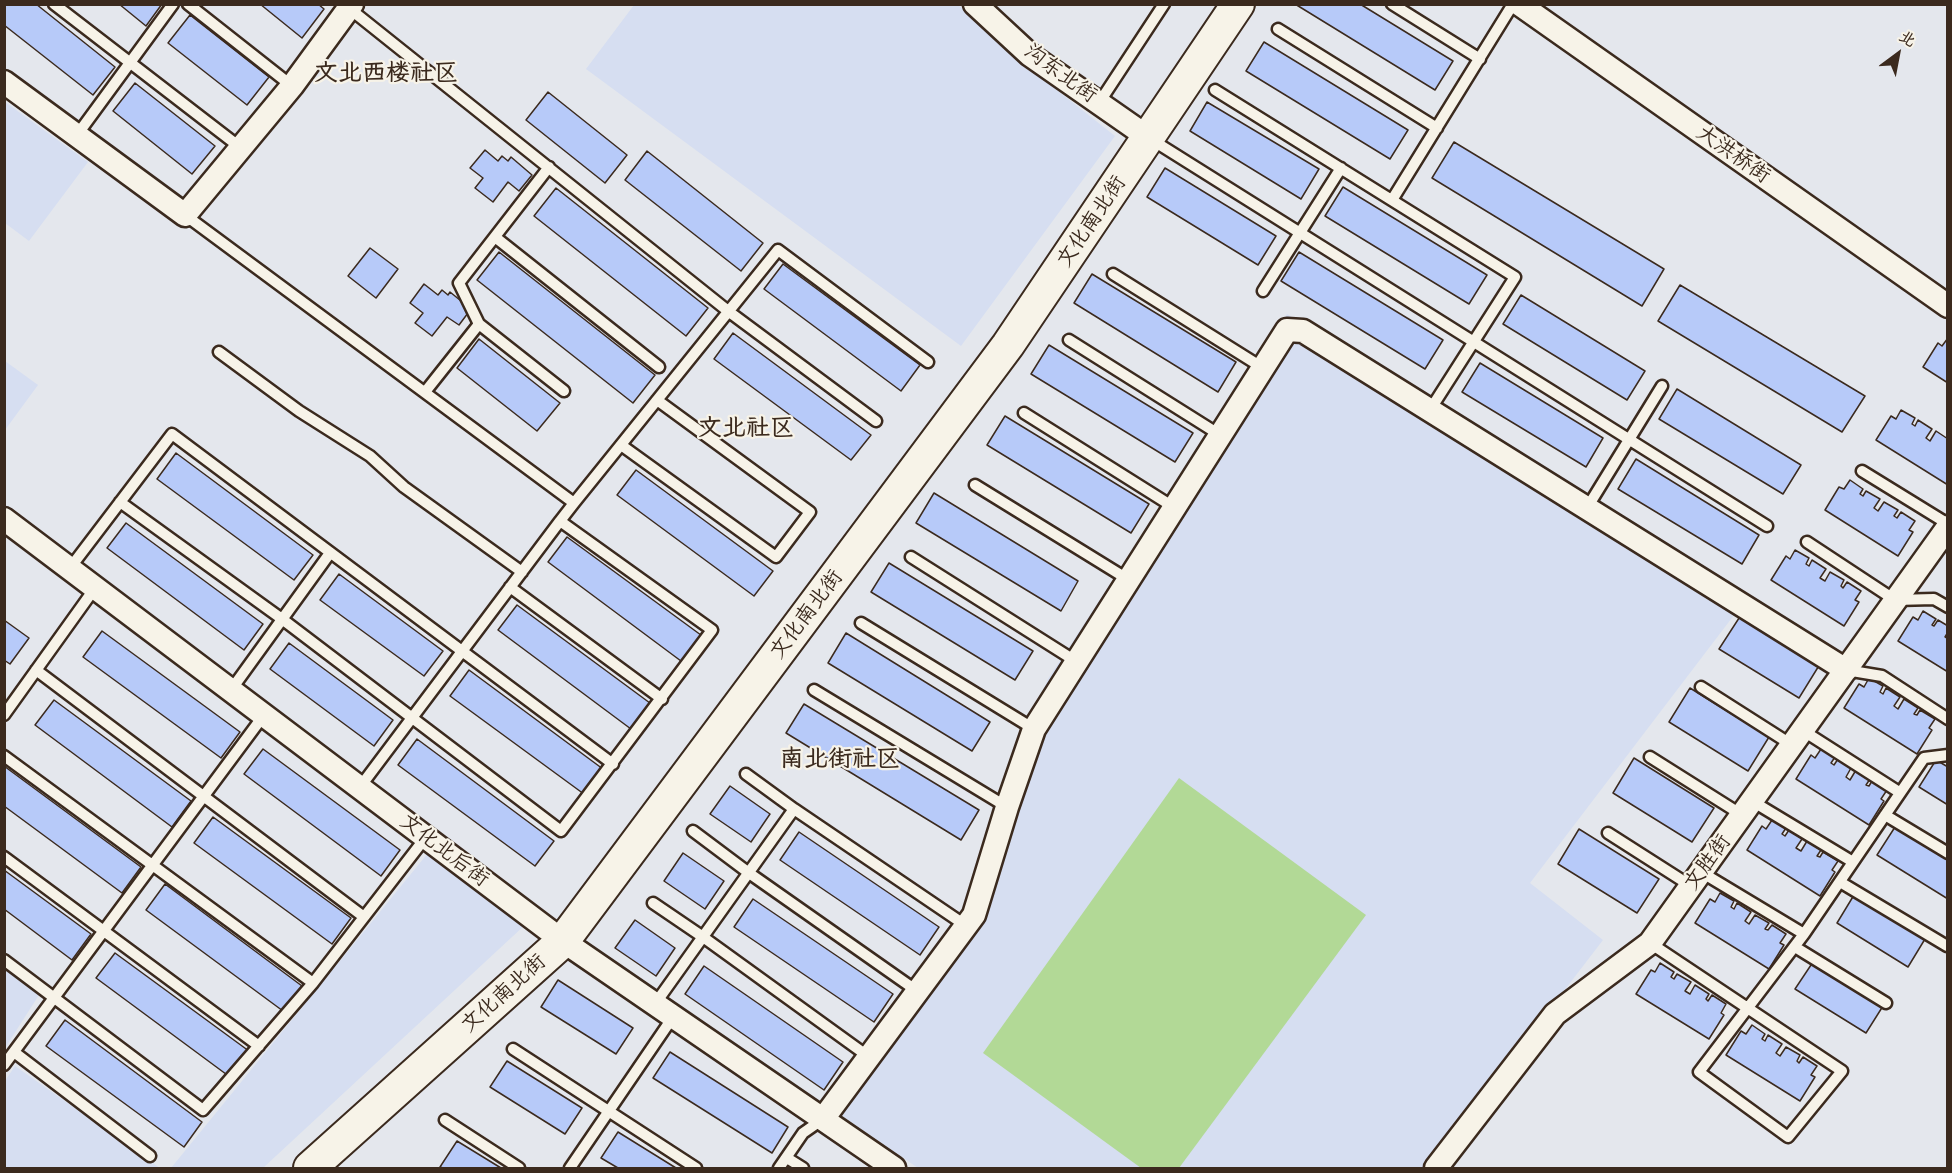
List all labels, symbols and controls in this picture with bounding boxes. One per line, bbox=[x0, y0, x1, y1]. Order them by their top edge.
text: 北 bbox=[1893, 22, 1922, 55]
north arrow bbox=[1868, 24, 1928, 84]
street label: 沟东北街 bbox=[1019, 39, 1101, 109]
district label: 文北西楼社区 bbox=[314, 60, 458, 88]
street label: 大洪桥街 bbox=[1691, 121, 1775, 189]
street label: 文化南北街 bbox=[1052, 171, 1132, 273]
district label: 文北社区 bbox=[698, 415, 794, 443]
street label: 文化南北街 bbox=[765, 565, 849, 665]
district label: 南北街社区 bbox=[780, 746, 900, 774]
street label: 文化北后街 bbox=[394, 809, 494, 893]
street label: 文胜街 bbox=[1679, 830, 1737, 896]
street label: 文化南北街 bbox=[457, 950, 551, 1038]

